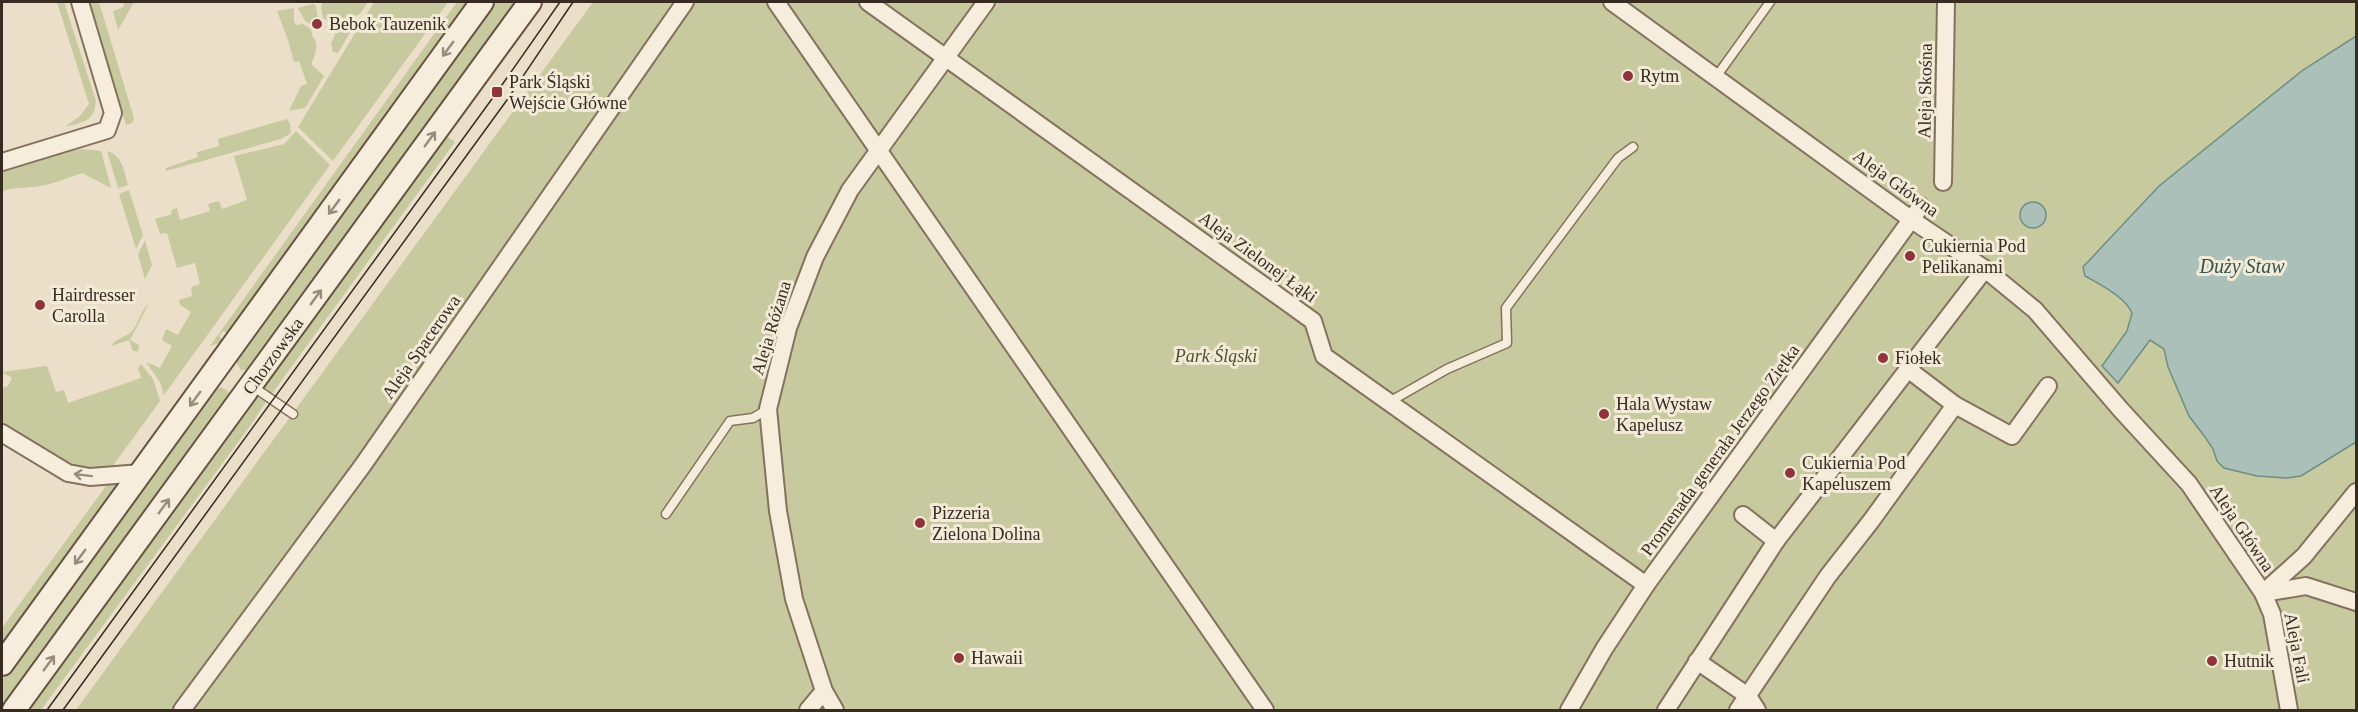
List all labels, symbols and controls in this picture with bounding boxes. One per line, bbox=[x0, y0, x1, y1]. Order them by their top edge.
place label: Bebok Tauzenik bbox=[329, 14, 446, 34]
marker: Bebok Tauzenik bbox=[310, 17, 324, 31]
one-way arrow bbox=[442, 40, 454, 56]
street label: Aleja Skośna bbox=[1914, 43, 1936, 139]
place label: Rytm bbox=[1640, 66, 1679, 86]
marker: Rytm bbox=[1621, 69, 1635, 83]
place label: Park Śląski Wejście Główne bbox=[509, 71, 627, 113]
marker: Park Śląski Wejście Główne bbox=[490, 85, 504, 99]
one-way arrow bbox=[424, 132, 436, 148]
street label: Aleja Główna bbox=[1849, 145, 1943, 221]
one-way arrow bbox=[327, 198, 340, 214]
street label: Aleja Zielonej Łąki bbox=[1195, 207, 1321, 307]
place label: Cukiernia Pod Pelikanami bbox=[1922, 236, 2026, 277]
marker: Cukiernia Pod Pelikanami bbox=[1903, 249, 1917, 263]
water label: Duży Staw bbox=[2199, 255, 2285, 278]
street label: Aleja Różana bbox=[747, 278, 795, 378]
place label: Hairdresser Carolla bbox=[52, 285, 135, 326]
one-way arrow bbox=[310, 290, 322, 306]
street label: Aleja Spacerowa bbox=[378, 291, 464, 403]
marker: Hairdresser Carolla bbox=[33, 298, 47, 312]
street label: Chorzowska bbox=[238, 314, 308, 398]
street label: Promenada generała Jerzego Ziętka bbox=[1637, 340, 1803, 560]
park label: Park Śląski bbox=[1174, 345, 1257, 366]
place label: Fiołek bbox=[1895, 348, 1941, 368]
marker: Fiołek bbox=[1876, 351, 1890, 365]
one-way arrow bbox=[188, 390, 201, 406]
place label: Hala Wystaw Kapelusz bbox=[1616, 394, 1712, 435]
marker: Hala Wystaw Kapelusz bbox=[1597, 407, 1611, 421]
place label: Cukiernia Pod Kapeluszem bbox=[1802, 453, 1906, 494]
marker: Cukiernia Pod Kapeluszem bbox=[1783, 466, 1797, 480]
one-way arrow bbox=[73, 470, 93, 481]
street label: Aleja Główna bbox=[2206, 481, 2278, 575]
one-way arrow bbox=[158, 498, 170, 514]
place label: Pizzeria Zielona Dolina bbox=[932, 503, 1040, 544]
marker: Pizzeria Zielona Dolina bbox=[913, 516, 927, 530]
one-way arrow bbox=[74, 548, 86, 564]
street label: Aleja Fali bbox=[2280, 611, 2314, 685]
place label: Hawaii bbox=[971, 648, 1023, 668]
marker: Hawaii bbox=[952, 651, 966, 665]
place label: Hutnik bbox=[2224, 651, 2274, 671]
marker: Hutnik bbox=[2205, 654, 2219, 668]
one-way arrow bbox=[43, 656, 55, 672]

